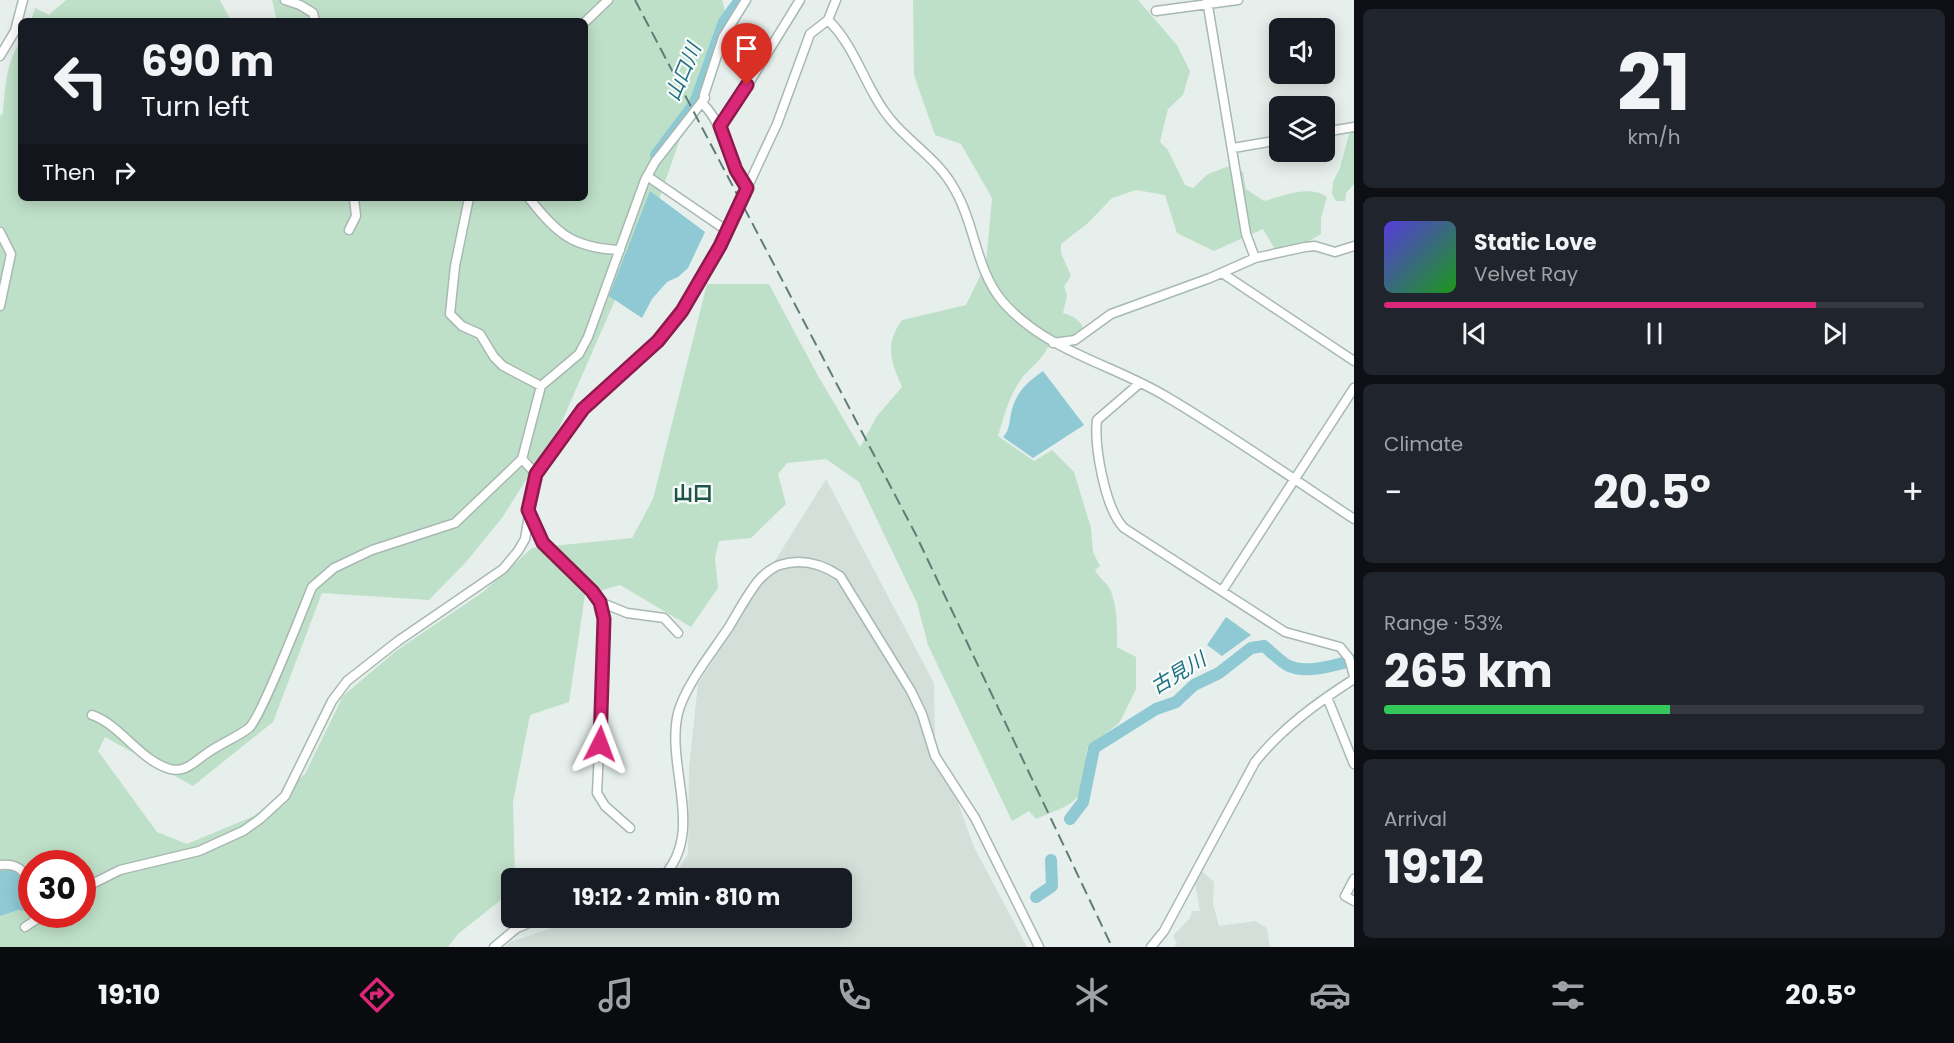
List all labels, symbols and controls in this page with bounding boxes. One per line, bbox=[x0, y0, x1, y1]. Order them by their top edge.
map controls bbox=[1269, 18, 1335, 162]
button: sound bbox=[1269, 18, 1335, 84]
pin bbox=[721, 23, 772, 85]
text: 21 bbox=[1617, 28, 1691, 137]
text: 690 m bbox=[141, 32, 274, 91]
icon: arrive bbox=[730, 32, 763, 65]
water label: 山口川 bbox=[658, 37, 708, 105]
icon: left bbox=[42, 42, 120, 120]
text: Turn left bbox=[141, 88, 250, 125]
button: layers bbox=[1269, 96, 1335, 162]
text: km/h bbox=[1627, 123, 1681, 151]
icon: right bbox=[108, 156, 141, 189]
text: Then bbox=[42, 157, 96, 188]
text: Static Love bbox=[1474, 227, 1597, 258]
text: Velvet Ray bbox=[1474, 260, 1578, 288]
icon: previous bbox=[1458, 317, 1491, 350]
icon: pause bbox=[1638, 317, 1671, 350]
icon: next bbox=[1818, 317, 1851, 350]
text: Climate bbox=[1384, 430, 1463, 458]
text: 20.5° bbox=[1593, 461, 1711, 524]
text: − bbox=[1384, 469, 1402, 516]
text: + bbox=[1901, 469, 1924, 516]
district label: 山口 bbox=[673, 479, 713, 507]
text: Range · 53% bbox=[1384, 609, 1503, 637]
text: 265 km bbox=[1384, 640, 1553, 703]
water label: 古見川 bbox=[1145, 645, 1213, 700]
position arrow bbox=[568, 712, 632, 776]
text: Arrival bbox=[1384, 805, 1447, 833]
text: 19:12 bbox=[1384, 836, 1484, 899]
speed limit sign: 30 bbox=[18, 850, 96, 928]
text: 19:12 · 2 min · 810 m bbox=[573, 882, 780, 913]
icon: directions bbox=[356, 974, 398, 1016]
icon: music bbox=[595, 974, 637, 1016]
icon: phone bbox=[833, 974, 875, 1016]
icon: climate bbox=[1071, 974, 1113, 1016]
icon: car bbox=[1309, 974, 1351, 1016]
icon: filters bbox=[1547, 974, 1589, 1016]
text: 19:10 bbox=[98, 976, 160, 1013]
text: 20.5° bbox=[1785, 976, 1856, 1013]

